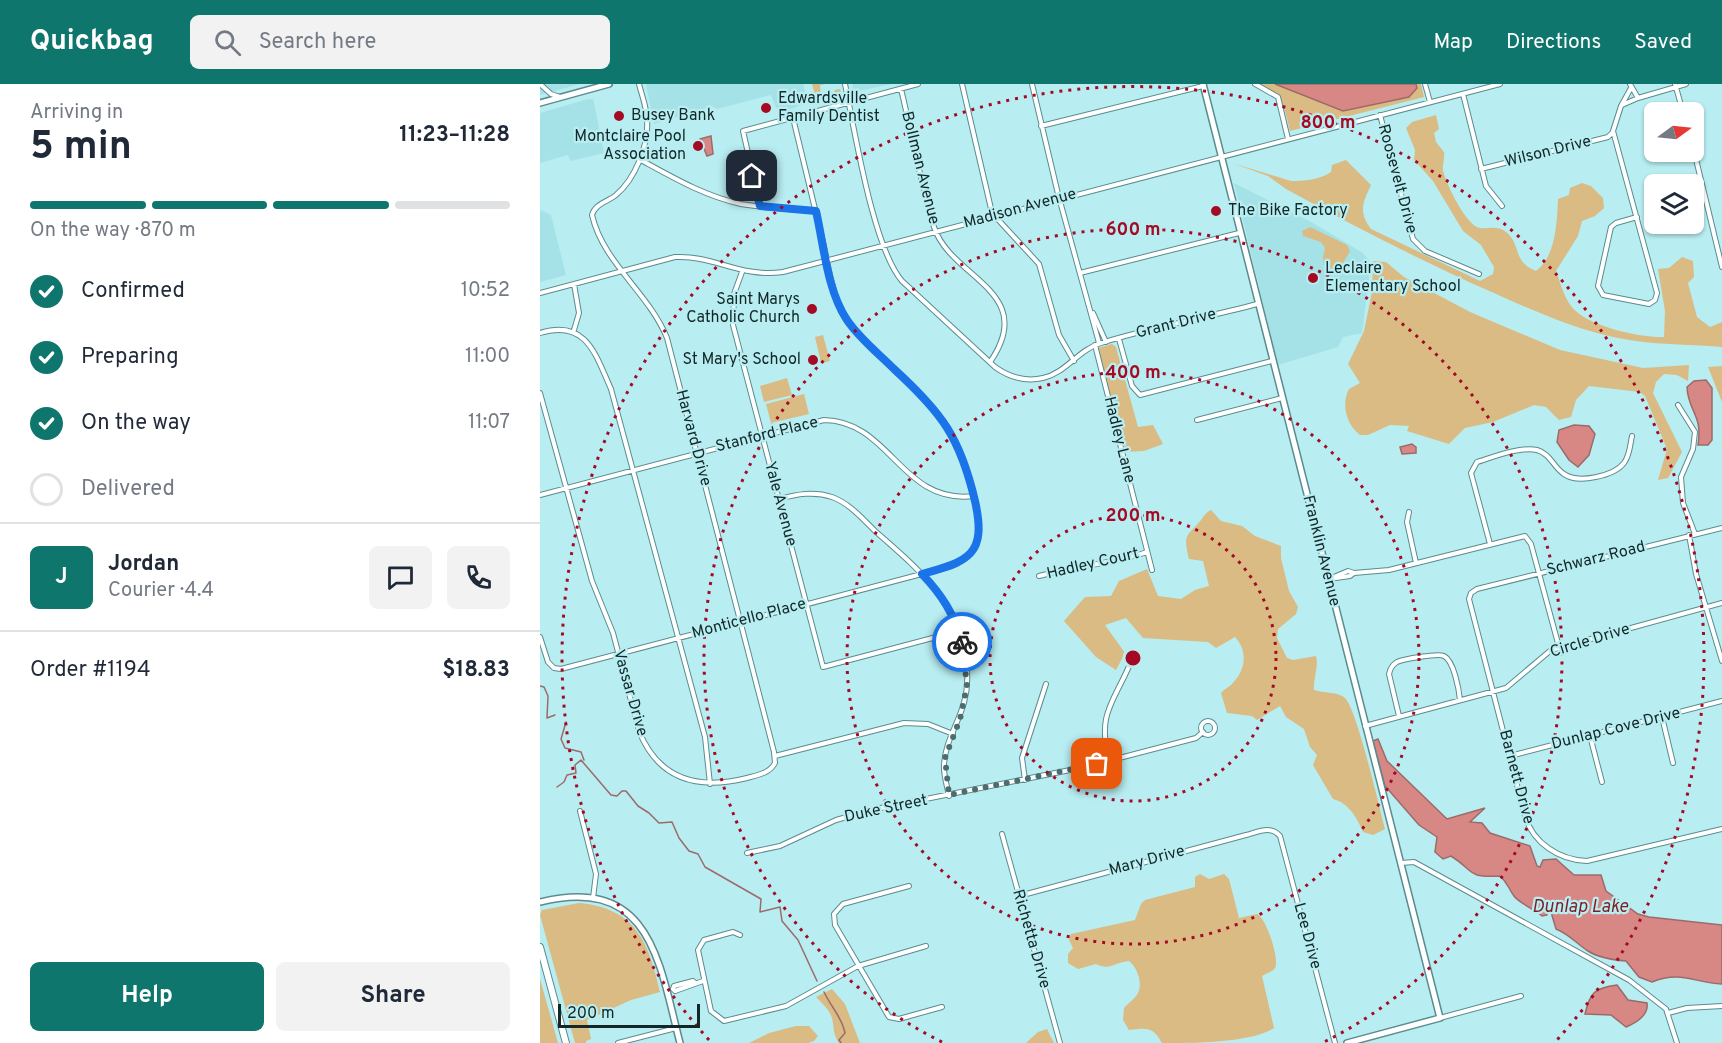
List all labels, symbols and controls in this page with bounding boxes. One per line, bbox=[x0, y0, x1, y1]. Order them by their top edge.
search box bbox=[190, 15, 610, 69]
text: Quickbag bbox=[30, 24, 154, 60]
icon: search bbox=[211, 26, 244, 59]
text: Search here bbox=[259, 29, 376, 56]
text: Map bbox=[1433, 29, 1473, 56]
text: Directions bbox=[1506, 29, 1601, 56]
text: Saved bbox=[1634, 29, 1692, 56]
place label: Edwardsville Family Dentist bbox=[778, 89, 880, 127]
text: Arriving in bbox=[30, 100, 123, 126]
marker: Edwardsville Family Dentist bbox=[759, 101, 773, 115]
north arrow bbox=[1644, 102, 1704, 162]
map controls bbox=[1644, 102, 1704, 234]
place label: Busey Bank bbox=[631, 106, 715, 126]
marker: Busey Bank bbox=[612, 109, 626, 123]
street label: Bollman Avenue bbox=[896, 109, 944, 227]
text: 800 m bbox=[1300, 112, 1356, 135]
text: 11:23–11:28 bbox=[399, 122, 510, 149]
street label: Roosevelt Drive bbox=[1373, 122, 1421, 236]
text: 5 min bbox=[30, 124, 132, 173]
place label: Montclaire Pool Association bbox=[574, 127, 686, 165]
street label: Wilson Drive bbox=[1503, 132, 1593, 172]
marker: Montclaire Pool Association bbox=[691, 139, 705, 153]
pin bbox=[726, 150, 777, 201]
icon: home bbox=[735, 159, 768, 192]
button: layers bbox=[1644, 174, 1704, 234]
street label: Madison Avenue bbox=[961, 184, 1079, 234]
place label: The Bike Factory bbox=[1228, 201, 1348, 221]
marker: The Bike Factory bbox=[1209, 204, 1223, 218]
text: On the way · 870 m bbox=[30, 218, 196, 244]
text: 600 m bbox=[1105, 219, 1161, 242]
place label: Leclaire Elementary School bbox=[1325, 259, 1461, 297]
marker: Leclaire Elementary School bbox=[1306, 271, 1320, 285]
icon: check bbox=[30, 275, 63, 308]
text: Confirmed bbox=[81, 278, 185, 305]
text: 10:52 bbox=[461, 278, 510, 304]
place label: Saint Marys Catholic Church bbox=[686, 290, 800, 328]
marker: Saint Marys Catholic Church bbox=[805, 302, 819, 316]
street label: Grant Drive bbox=[1134, 304, 1218, 344]
icon: check bbox=[30, 341, 63, 374]
text: Preparing bbox=[81, 344, 179, 371]
text: 11:00 bbox=[465, 344, 510, 370]
place label: St Mary's School bbox=[682, 350, 801, 370]
marker: St Mary's School bbox=[806, 353, 820, 367]
text: 400 m bbox=[1105, 362, 1161, 385]
street label: Harvard Drive bbox=[671, 388, 715, 488]
street label: Hadley Lane bbox=[1099, 395, 1139, 485]
icon: check bbox=[30, 407, 63, 440]
text: On the way bbox=[81, 410, 191, 437]
text: 11:07 bbox=[468, 410, 510, 436]
street label: Stanford Place bbox=[714, 413, 820, 457]
street label: Yale Avenue bbox=[759, 459, 801, 549]
text: Delivered bbox=[81, 476, 175, 503]
street label: Franklin Avenue bbox=[1298, 493, 1344, 609]
text: 200 m bbox=[1105, 505, 1161, 528]
street label: Schwarz Road bbox=[1545, 537, 1647, 581]
street label: Hadley Court bbox=[1045, 544, 1141, 584]
button: chat bbox=[369, 546, 432, 609]
button: phone bbox=[447, 546, 510, 609]
text: Jordan bbox=[108, 551, 179, 578]
text: J bbox=[55, 564, 68, 591]
text: Courier · 4.4 bbox=[108, 578, 214, 604]
street label: Monticello Place bbox=[690, 594, 808, 644]
courier bbox=[932, 612, 992, 672]
street label: Circle Drive bbox=[1548, 619, 1632, 663]
icon: bike bbox=[946, 626, 979, 659]
street label: Vassar Drive bbox=[608, 647, 652, 739]
centre of rings bbox=[1123, 648, 1143, 668]
text: Order #1194 bbox=[30, 657, 151, 684]
text: $18.83 bbox=[442, 657, 510, 684]
street label: Dunlap Cove Drive bbox=[1549, 703, 1683, 755]
street label: Barnett Drive bbox=[1494, 728, 1538, 826]
pin bbox=[1071, 738, 1122, 789]
icon: bag bbox=[1080, 747, 1113, 780]
street label: Duke Street bbox=[843, 790, 929, 828]
street label: Mary Drive bbox=[1107, 841, 1187, 881]
street label: Richetta Drive bbox=[1007, 887, 1055, 991]
water label: Dunlap Lake bbox=[1532, 896, 1629, 919]
street label: Lee Drive bbox=[1289, 901, 1325, 971]
button: Help bbox=[30, 962, 264, 1031]
button: Share bbox=[276, 962, 510, 1031]
scale bar bbox=[558, 1001, 700, 1028]
text: 200 m bbox=[567, 1004, 615, 1024]

